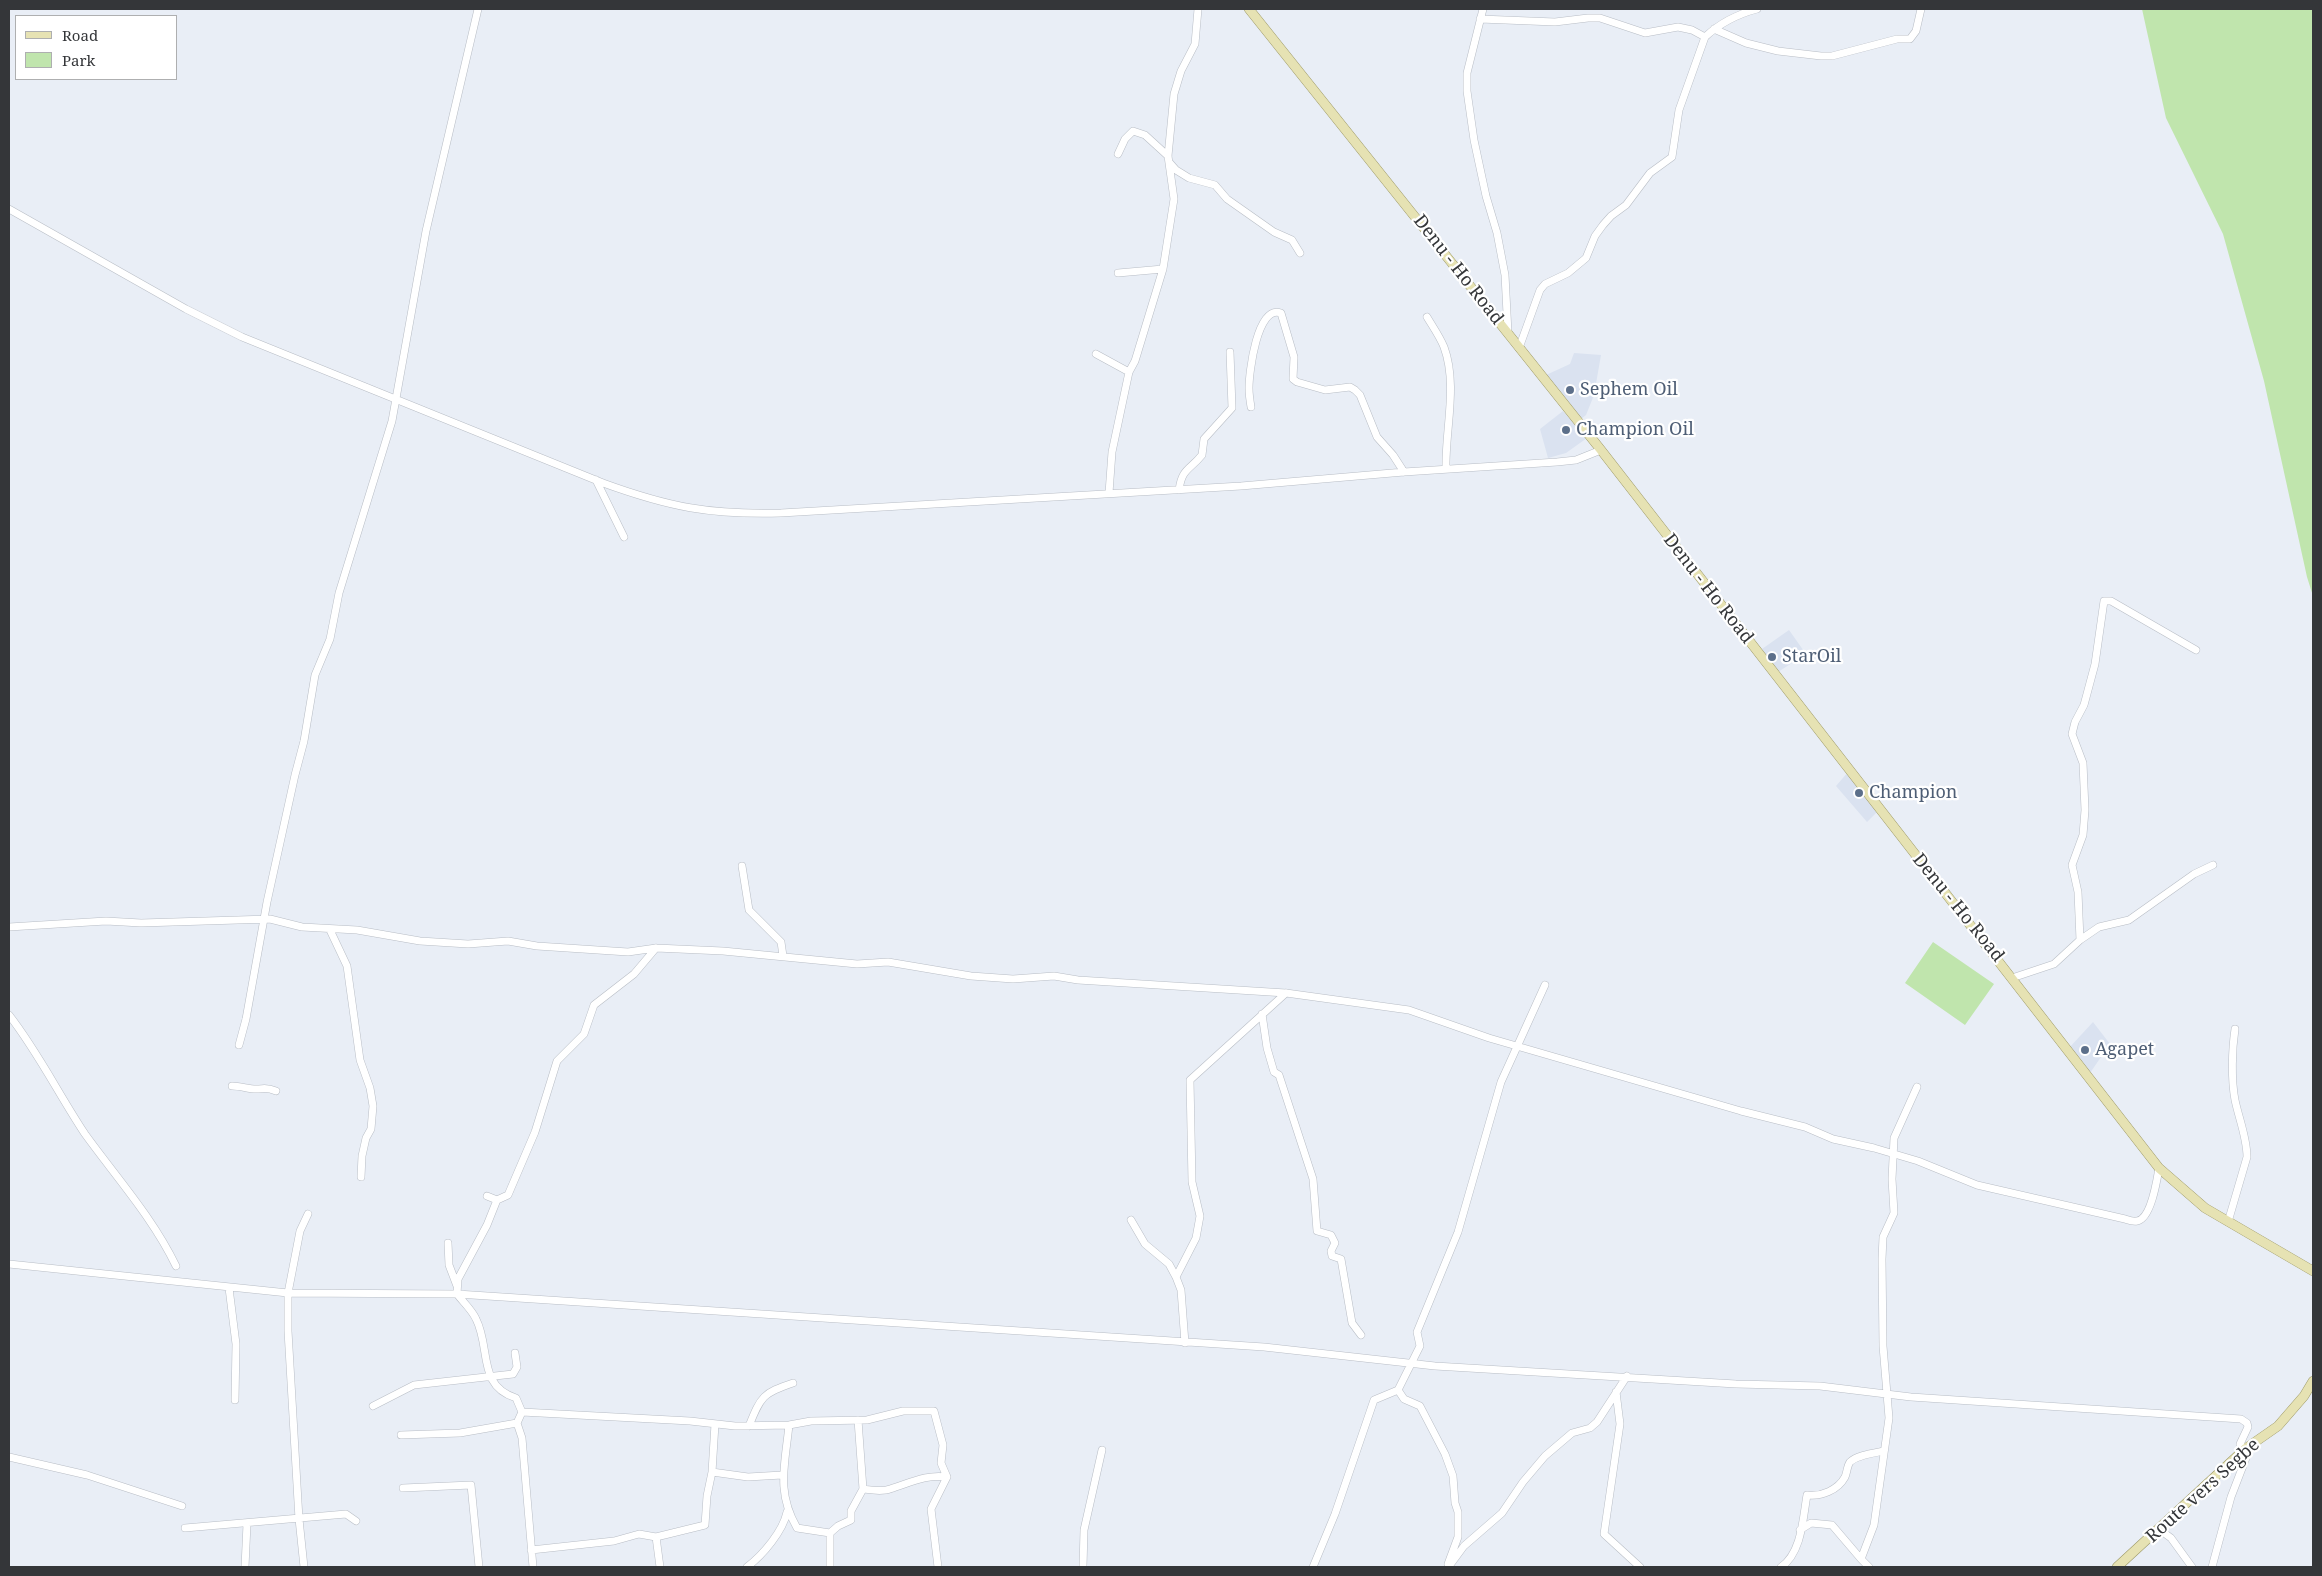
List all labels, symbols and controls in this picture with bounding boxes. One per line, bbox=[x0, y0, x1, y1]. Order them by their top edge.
legend bbox=[15, 15, 178, 80]
text: Road bbox=[62, 25, 98, 45]
text: Park bbox=[62, 50, 95, 70]
street label: Denu - Ho Road bbox=[1408, 211, 1508, 329]
place label: Sephem Oil bbox=[1580, 379, 1678, 401]
marker: Sephem Oil bbox=[1564, 384, 1576, 396]
place label: Champion Oil bbox=[1576, 419, 1694, 441]
marker: Champion Oil bbox=[1560, 424, 1572, 436]
street label: Denu - Ho Road bbox=[1658, 530, 1758, 648]
place label: StarOil bbox=[1782, 646, 1841, 668]
marker: StarOil bbox=[1766, 651, 1778, 663]
place label: Champion bbox=[1869, 782, 1957, 804]
marker: Champion bbox=[1853, 787, 1865, 799]
street label: Denu - Ho Road bbox=[1908, 849, 2008, 967]
place label: Agapet bbox=[2095, 1039, 2154, 1061]
marker: Agapet bbox=[2079, 1044, 2091, 1056]
street label: Route vers Segbe bbox=[2142, 1434, 2264, 1548]

